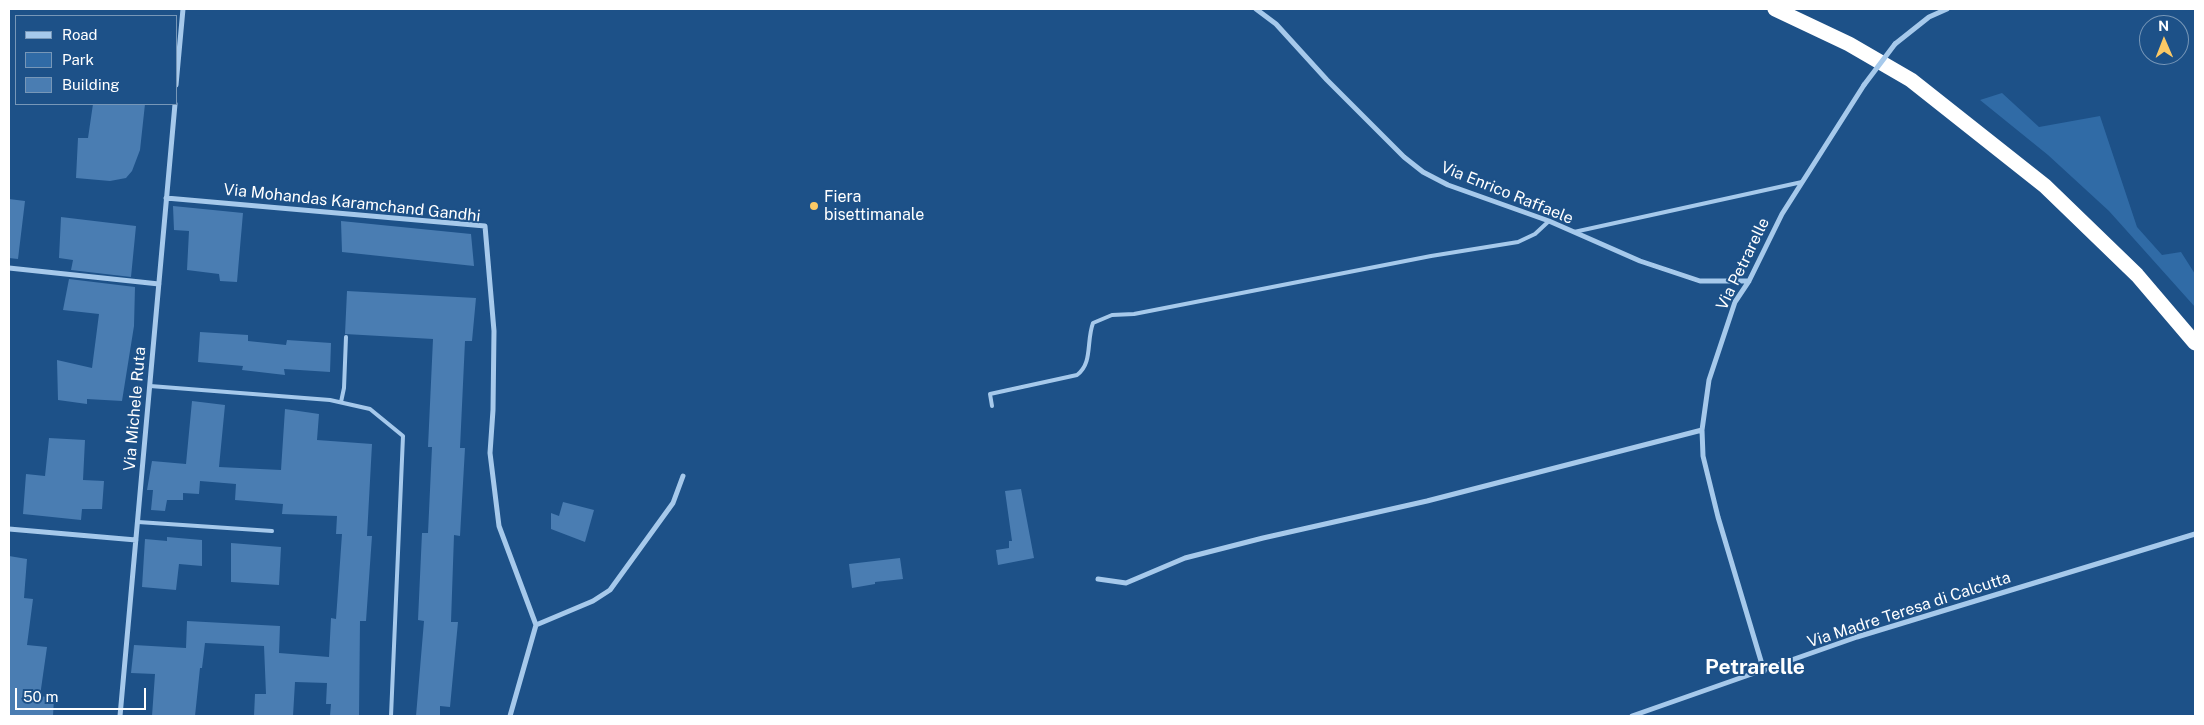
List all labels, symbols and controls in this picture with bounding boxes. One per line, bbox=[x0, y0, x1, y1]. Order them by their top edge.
legend bbox=[15, 15, 178, 105]
north arrow bbox=[2139, 15, 2189, 65]
text: N bbox=[2158, 18, 2169, 34]
text: Road bbox=[62, 26, 98, 43]
text: Park bbox=[62, 51, 94, 68]
text: Building bbox=[62, 76, 120, 93]
street label: Via Enrico Raffaele bbox=[1438, 158, 1576, 228]
street label: Via Mohandas Karamchand Gandhi bbox=[223, 180, 481, 226]
place label: Fiera bisettimanale bbox=[824, 187, 924, 225]
marker: Fiera bisettimanale bbox=[808, 200, 820, 212]
street label: Via Petrarelle bbox=[1712, 215, 1774, 313]
street label: Via Michele Ruta bbox=[120, 346, 150, 472]
street label: Via Madre Teresa di Calcutta bbox=[1805, 568, 2013, 652]
district label: Petrarelle bbox=[1705, 655, 1805, 681]
scale bar bbox=[18, 678, 149, 710]
text: 50 m bbox=[23, 688, 58, 705]

